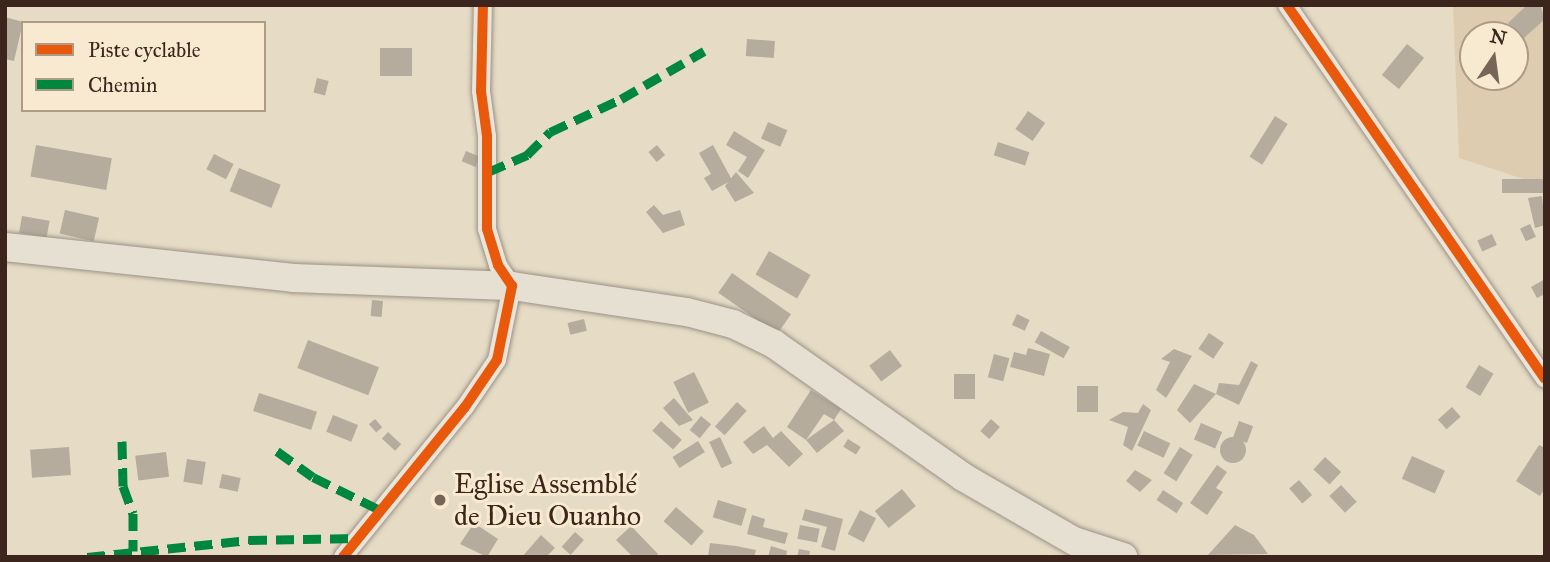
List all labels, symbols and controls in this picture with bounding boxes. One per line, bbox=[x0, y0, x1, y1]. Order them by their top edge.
legend bbox=[21, 21, 266, 112]
north arrow bbox=[1459, 21, 1529, 91]
text: N bbox=[1488, 24, 1509, 50]
text: Piste cyclable bbox=[88, 37, 201, 63]
text: Chemin bbox=[88, 72, 157, 98]
place label: Eglise Assemblé de Dieu Ouanho bbox=[454, 467, 641, 533]
marker: Eglise Assemblé de Dieu Ouanho bbox=[432, 492, 448, 508]

